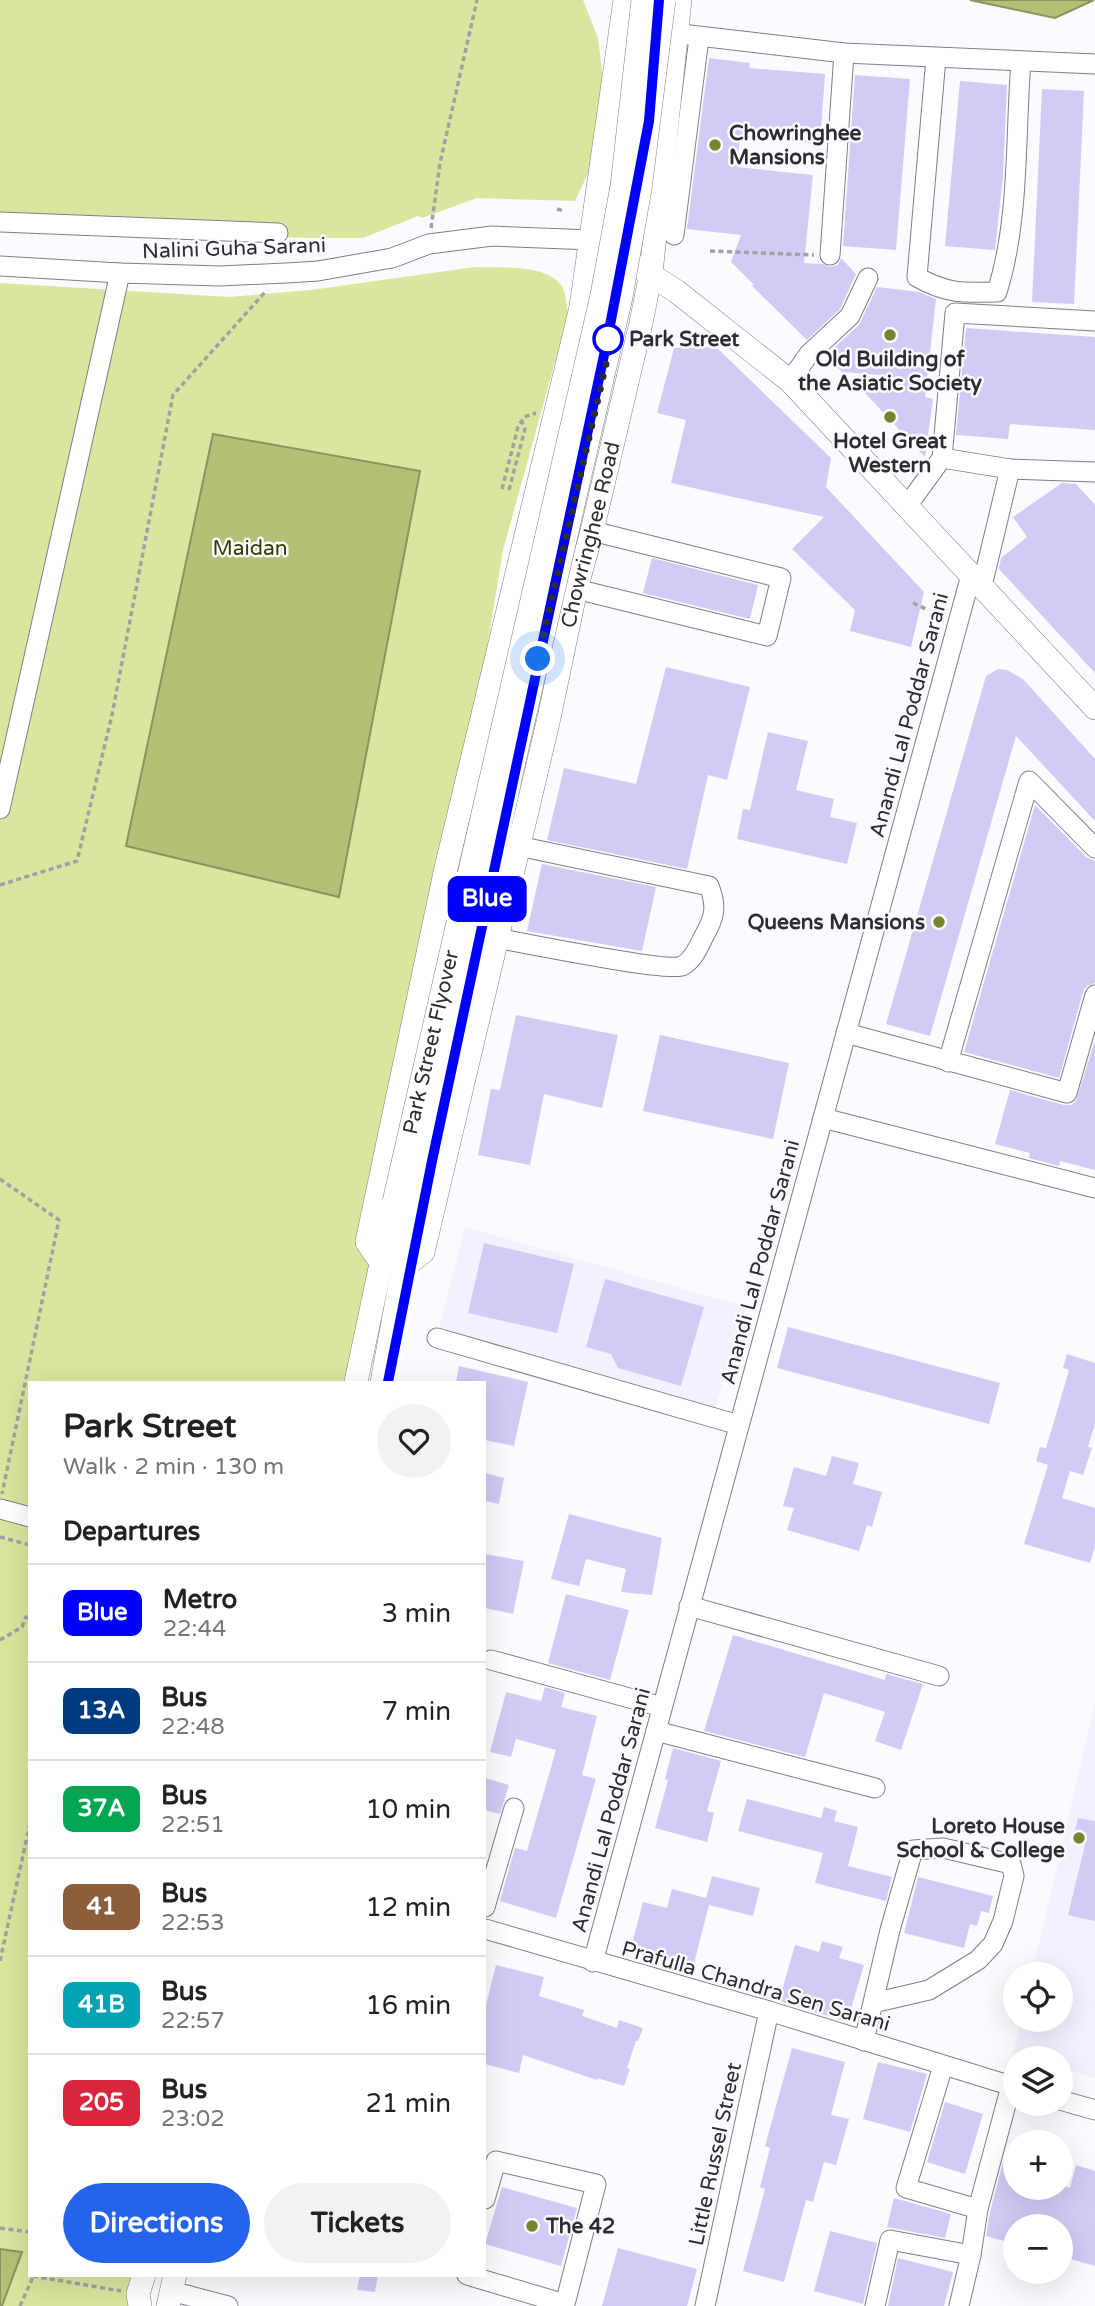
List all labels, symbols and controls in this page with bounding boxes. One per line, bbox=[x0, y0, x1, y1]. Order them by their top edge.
place label: Chowringhee Mansions bbox=[729, 121, 862, 170]
marker: Chowringhee Mansions bbox=[707, 137, 723, 153]
street label: Nalini Guha Sarani bbox=[142, 233, 326, 264]
marker: Park Street bbox=[593, 324, 623, 354]
place label: Park Street bbox=[629, 327, 739, 352]
marker: Old Building of the Asiatic Society bbox=[882, 327, 898, 343]
place label: Old Building of the Asiatic Society bbox=[798, 347, 983, 396]
marker: Hotel Great Western bbox=[882, 409, 898, 425]
place label: Hotel Great Western bbox=[833, 429, 947, 478]
street label: Chowringhee Road bbox=[556, 439, 626, 630]
park label: Maidan bbox=[212, 536, 288, 561]
street label: Anandi Lal Poddar Sarani bbox=[865, 590, 954, 840]
your location bbox=[520, 641, 555, 676]
line badge: Blue bbox=[438, 876, 536, 922]
text: Blue bbox=[462, 884, 512, 913]
place label: Queens Mansions bbox=[747, 910, 925, 935]
marker: Queens Mansions bbox=[931, 914, 947, 930]
street label: Park Street Flyover bbox=[398, 948, 464, 1137]
street label: Anandi Lal Poddar Sarani bbox=[716, 1137, 805, 1387]
button: heart bbox=[377, 1404, 451, 1478]
text: Park Street bbox=[63, 1407, 236, 1446]
text: Walk · 2 min · 130 m bbox=[63, 1453, 284, 1481]
text: Departures bbox=[63, 1516, 200, 1547]
text: Metro bbox=[163, 1584, 237, 1615]
text: Blue bbox=[77, 1598, 128, 1627]
text: 3 min bbox=[382, 1598, 451, 1629]
text: 22:44 bbox=[163, 1615, 226, 1643]
text: Bus bbox=[161, 1682, 207, 1713]
street label: Anandi Lal Poddar Sarani bbox=[567, 1685, 656, 1935]
text: 13A bbox=[77, 1696, 126, 1725]
text: 7 min bbox=[382, 1696, 451, 1727]
text: 22:48 bbox=[161, 1713, 225, 1741]
text: Bus bbox=[161, 1780, 207, 1811]
text: 37A bbox=[77, 1794, 126, 1823]
text: 10 min bbox=[365, 1794, 451, 1825]
text: 22:51 bbox=[161, 1811, 225, 1839]
place label: Loreto House School & College bbox=[897, 1814, 1065, 1863]
marker: Loreto House School & College bbox=[1071, 1830, 1087, 1846]
text: Bus bbox=[161, 1878, 207, 1909]
text: 41 bbox=[86, 1892, 117, 1921]
text: 12 min bbox=[365, 1892, 451, 1923]
text: 22:53 bbox=[161, 1909, 225, 1937]
street label: Prafulla Chandra Sen Sarani bbox=[619, 1936, 893, 2037]
map controls bbox=[1003, 1962, 1073, 2284]
button: locate bbox=[1003, 1962, 1073, 2032]
text: Bus bbox=[161, 1976, 207, 2007]
text: 41B bbox=[78, 1990, 125, 2019]
text: 16 min bbox=[365, 1990, 451, 2021]
text: 22:57 bbox=[161, 2007, 225, 2035]
button: layers bbox=[1003, 2046, 1073, 2116]
street label: Little Russel Street bbox=[684, 2060, 747, 2248]
text: Bus bbox=[161, 2074, 207, 2105]
text: 205 bbox=[79, 2088, 124, 2117]
text: 21 min bbox=[365, 2088, 451, 2119]
text: 23:02 bbox=[161, 2105, 225, 2133]
button: + bbox=[1003, 2130, 1073, 2200]
button: Directions bbox=[63, 2183, 250, 2263]
button: Tickets bbox=[264, 2183, 451, 2263]
place label: The 42 bbox=[545, 2214, 615, 2239]
button: − bbox=[1003, 2214, 1073, 2284]
marker: The 42 bbox=[524, 2218, 540, 2234]

